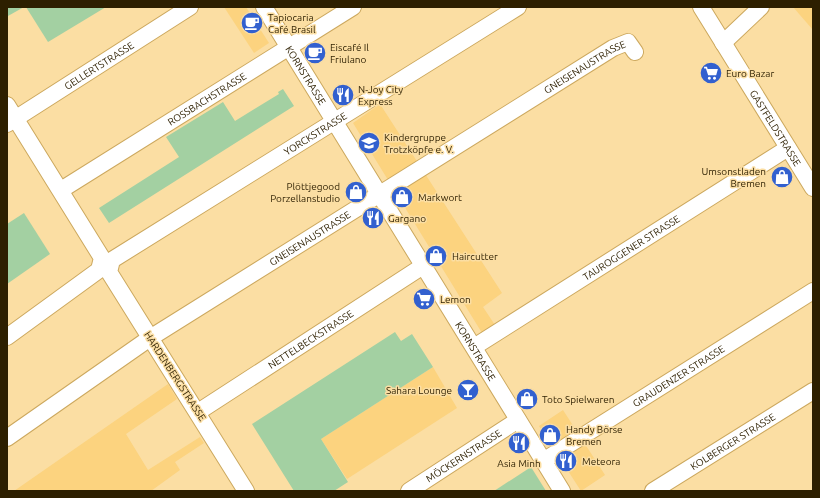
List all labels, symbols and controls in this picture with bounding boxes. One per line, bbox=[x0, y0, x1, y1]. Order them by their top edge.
cafe icon: Tapiocaria Café Brasil bbox=[239, 10, 265, 36]
place label: Tapiocaria Café Brasil bbox=[268, 12, 316, 35]
street label: GNEISENAUSTRASSE bbox=[542, 38, 627, 95]
street label: GELLERTSTRASSE bbox=[62, 39, 136, 91]
cafe icon: Eiscafé Il Friulano bbox=[302, 40, 328, 66]
place label: Eiscafé Il Friulano bbox=[330, 42, 369, 65]
street label: KORNSTRASSE bbox=[284, 44, 328, 107]
supermarket icon: Euro Bazar bbox=[698, 60, 724, 86]
place label: Euro Bazar bbox=[726, 68, 774, 79]
street label: ROSSBACHSTRASSE bbox=[165, 70, 248, 127]
restaurant icon: N-Joy City Express bbox=[330, 82, 356, 108]
place label: N-Joy City Express bbox=[358, 84, 403, 107]
street label: GASTFELDSTRASSE bbox=[748, 88, 804, 168]
street label: YORCKSTRASSE bbox=[282, 110, 349, 157]
school or university icon: Kindergruppe Trotzköpfe e. V. bbox=[356, 130, 382, 156]
place label: Kindergruppe Trotzköpfe e. V. bbox=[384, 132, 454, 155]
shop icon: Umsonstladen Bremen bbox=[769, 164, 795, 190]
place label: Umsonstladen Bremen bbox=[702, 166, 766, 189]
shop icon: Plöttjegood Porzellanstudio bbox=[343, 179, 369, 205]
place label: Plöttjegood Porzellanstudio bbox=[270, 181, 340, 204]
shop icon: Markwort bbox=[389, 184, 415, 210]
place label: Markwort bbox=[418, 192, 462, 203]
restaurant icon: Gargano bbox=[360, 205, 386, 231]
street label: GNEISENAUSTRASSE bbox=[267, 208, 353, 267]
street label: TAUROGGENER STRASSE bbox=[581, 212, 682, 282]
place label: Gargano bbox=[388, 213, 426, 224]
shop icon: Haircutter bbox=[423, 243, 449, 269]
place label: Haircutter bbox=[452, 251, 498, 262]
supermarket icon: Lemon bbox=[411, 286, 437, 312]
place label: Lemon bbox=[440, 294, 471, 305]
street label: NETTELBECKSTRASSE bbox=[266, 307, 355, 371]
street label: KORNSTRASSE bbox=[454, 320, 498, 383]
street label: HARDENBERGSTRASSE bbox=[142, 329, 208, 423]
street label: GRAUDENZER STRASSE bbox=[630, 343, 727, 409]
bar icon: Sahara Lounge bbox=[455, 377, 481, 403]
place label: Sahara Lounge bbox=[386, 385, 452, 396]
shop icon: Toto Spielwaren bbox=[514, 386, 540, 412]
place label: Toto Spielwaren bbox=[542, 394, 615, 405]
street label: KOLBERGER STRASSE bbox=[688, 410, 777, 472]
shop icon: Handy Börse Bremen bbox=[537, 422, 563, 448]
place label: Handy Börse Bremen bbox=[566, 424, 623, 447]
street label: MÖCKERNSTRASSE bbox=[424, 427, 504, 484]
restaurant icon: Asia Minh bbox=[506, 430, 532, 456]
restaurant icon: Meteora bbox=[553, 448, 579, 474]
place label: Meteora bbox=[582, 456, 620, 467]
place label: Asia Minh bbox=[497, 458, 541, 469]

